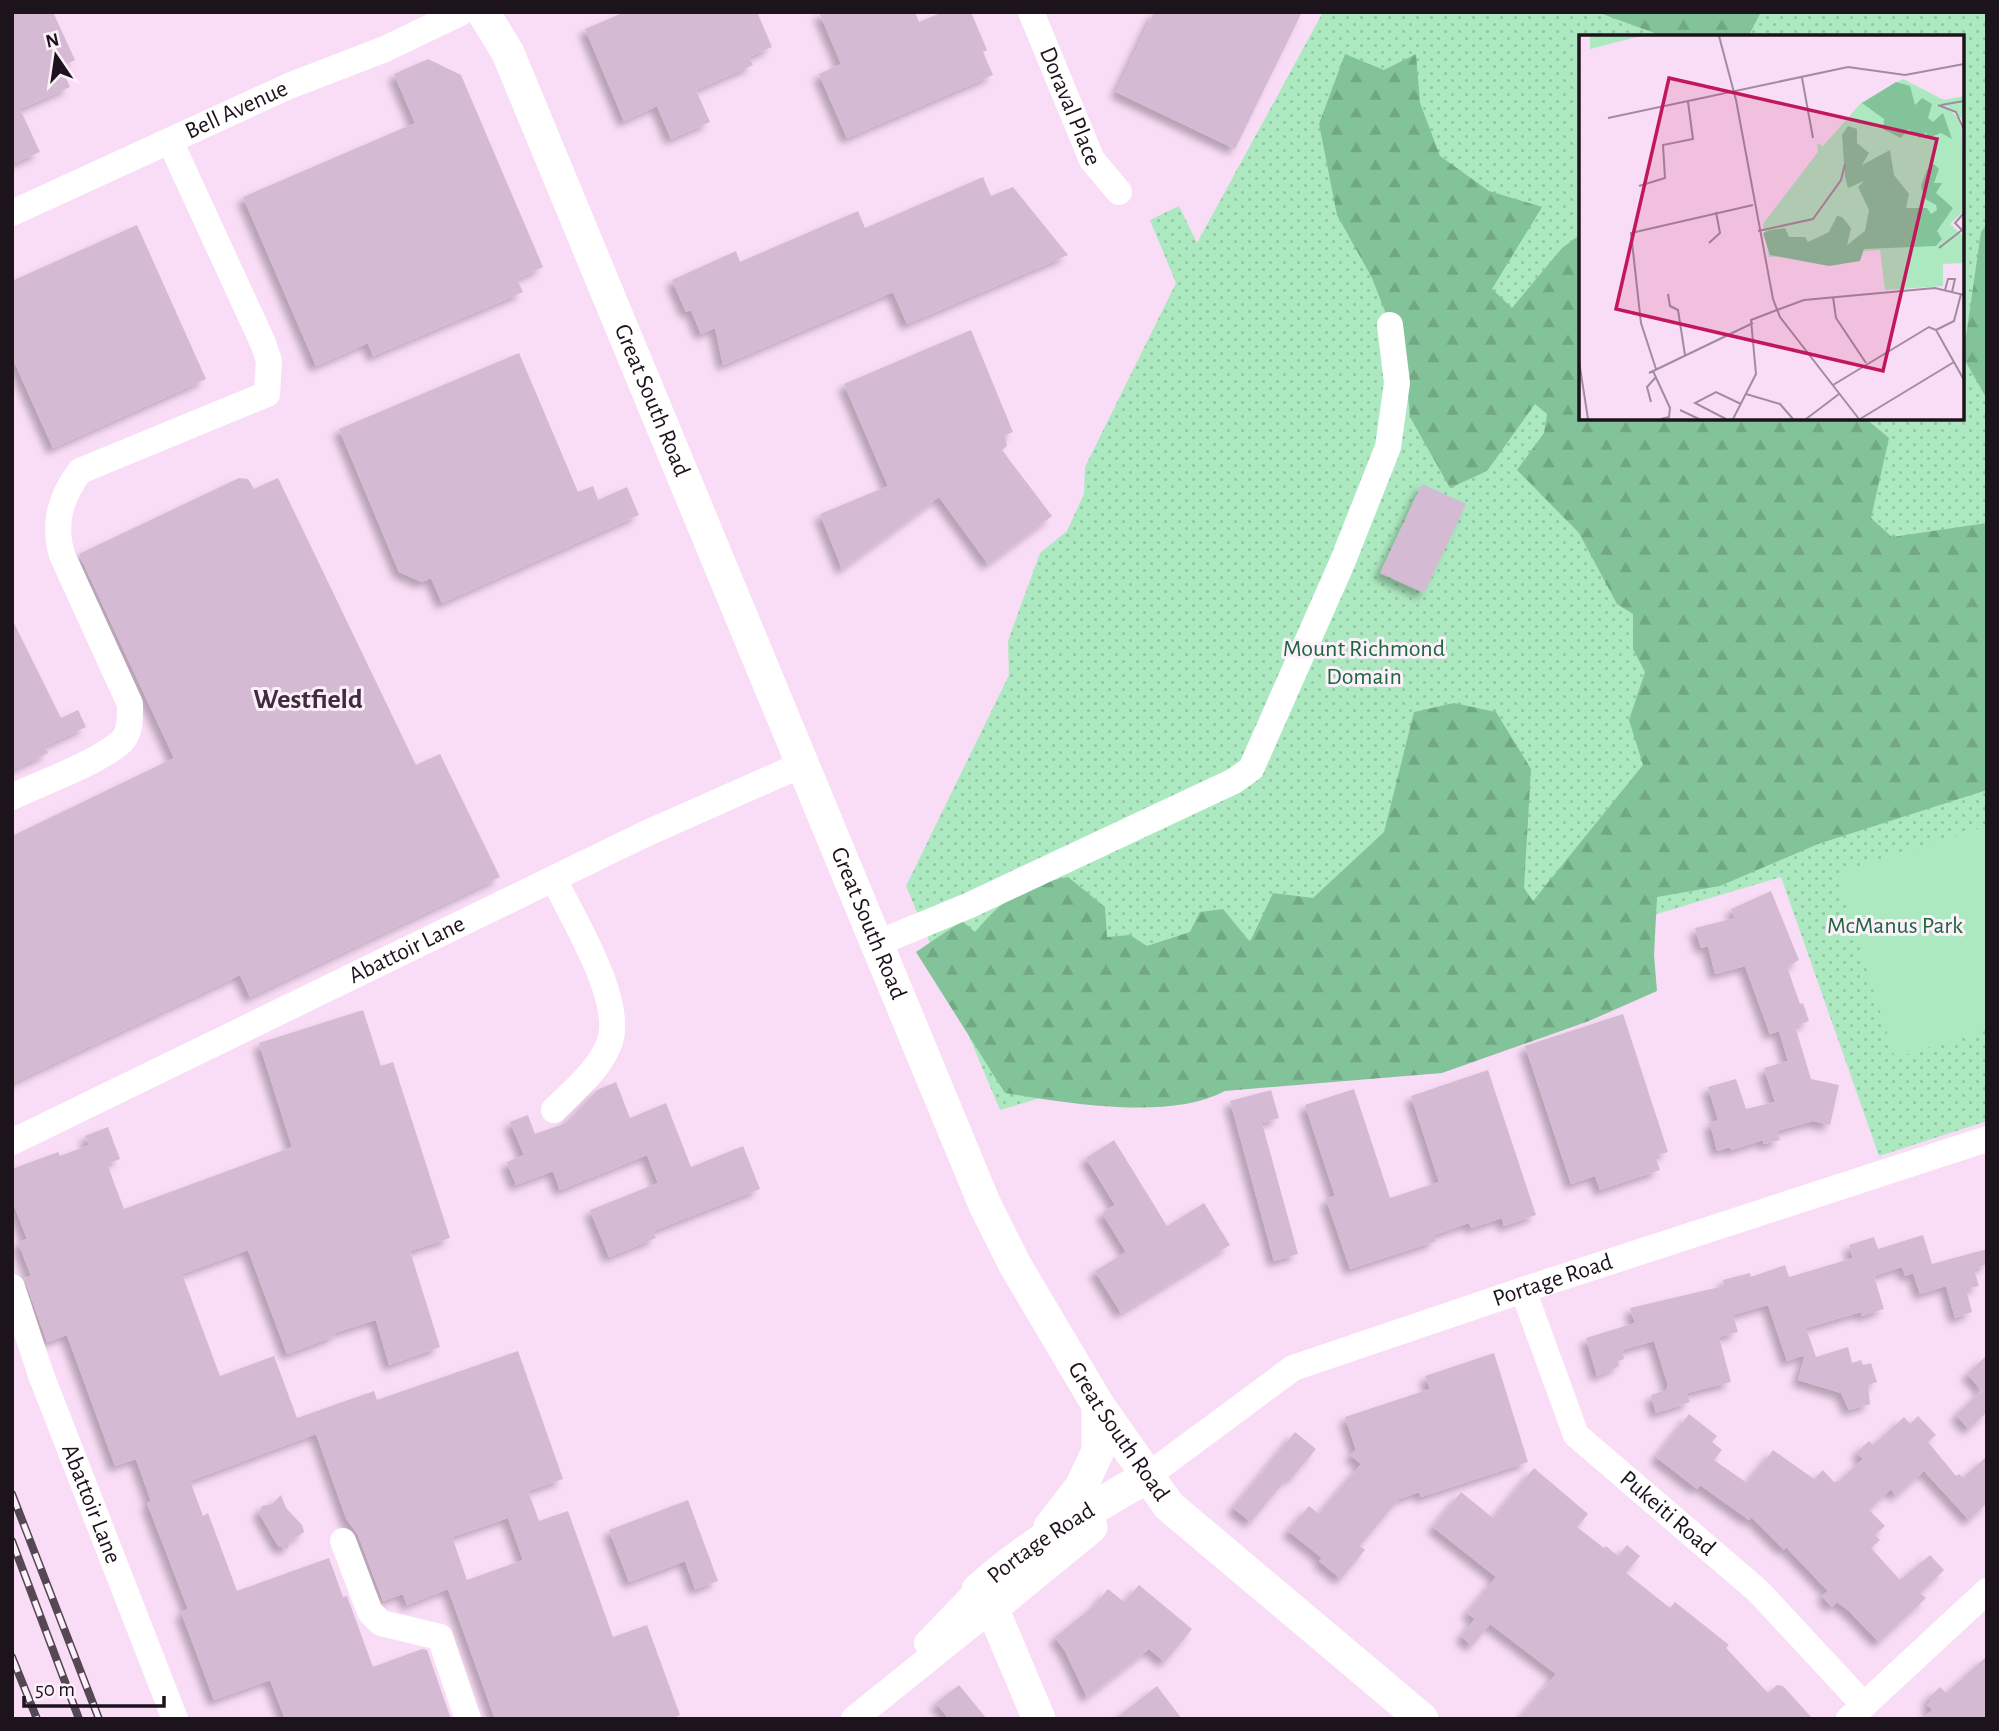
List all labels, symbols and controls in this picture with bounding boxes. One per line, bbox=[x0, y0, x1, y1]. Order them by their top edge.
north arrow bbox=[21, 21, 91, 91]
text: N bbox=[44, 30, 61, 52]
inset map bbox=[1579, 35, 1964, 420]
street label: Doraval Place bbox=[1035, 43, 1105, 169]
street label: Bell Avenue bbox=[182, 76, 291, 144]
street label: Great South Road bbox=[610, 321, 694, 480]
park label: Mount Richmond Domain bbox=[1283, 637, 1445, 689]
district label: Westfield bbox=[253, 686, 363, 714]
street label: Great South Road bbox=[826, 844, 910, 1003]
street label: Abattoir Lane bbox=[345, 912, 469, 988]
park label: McManus Park bbox=[1827, 914, 1963, 938]
street label: Portage Road bbox=[1490, 1250, 1615, 1311]
street label: Great South Road bbox=[1063, 1358, 1174, 1506]
street label: Abattoir Lane bbox=[57, 1441, 125, 1567]
street label: Pukeiti Road bbox=[1615, 1466, 1720, 1561]
street label: Portage Road bbox=[983, 1498, 1099, 1588]
scale bar bbox=[24, 1664, 164, 1708]
text: 50 m bbox=[35, 1679, 75, 1700]

